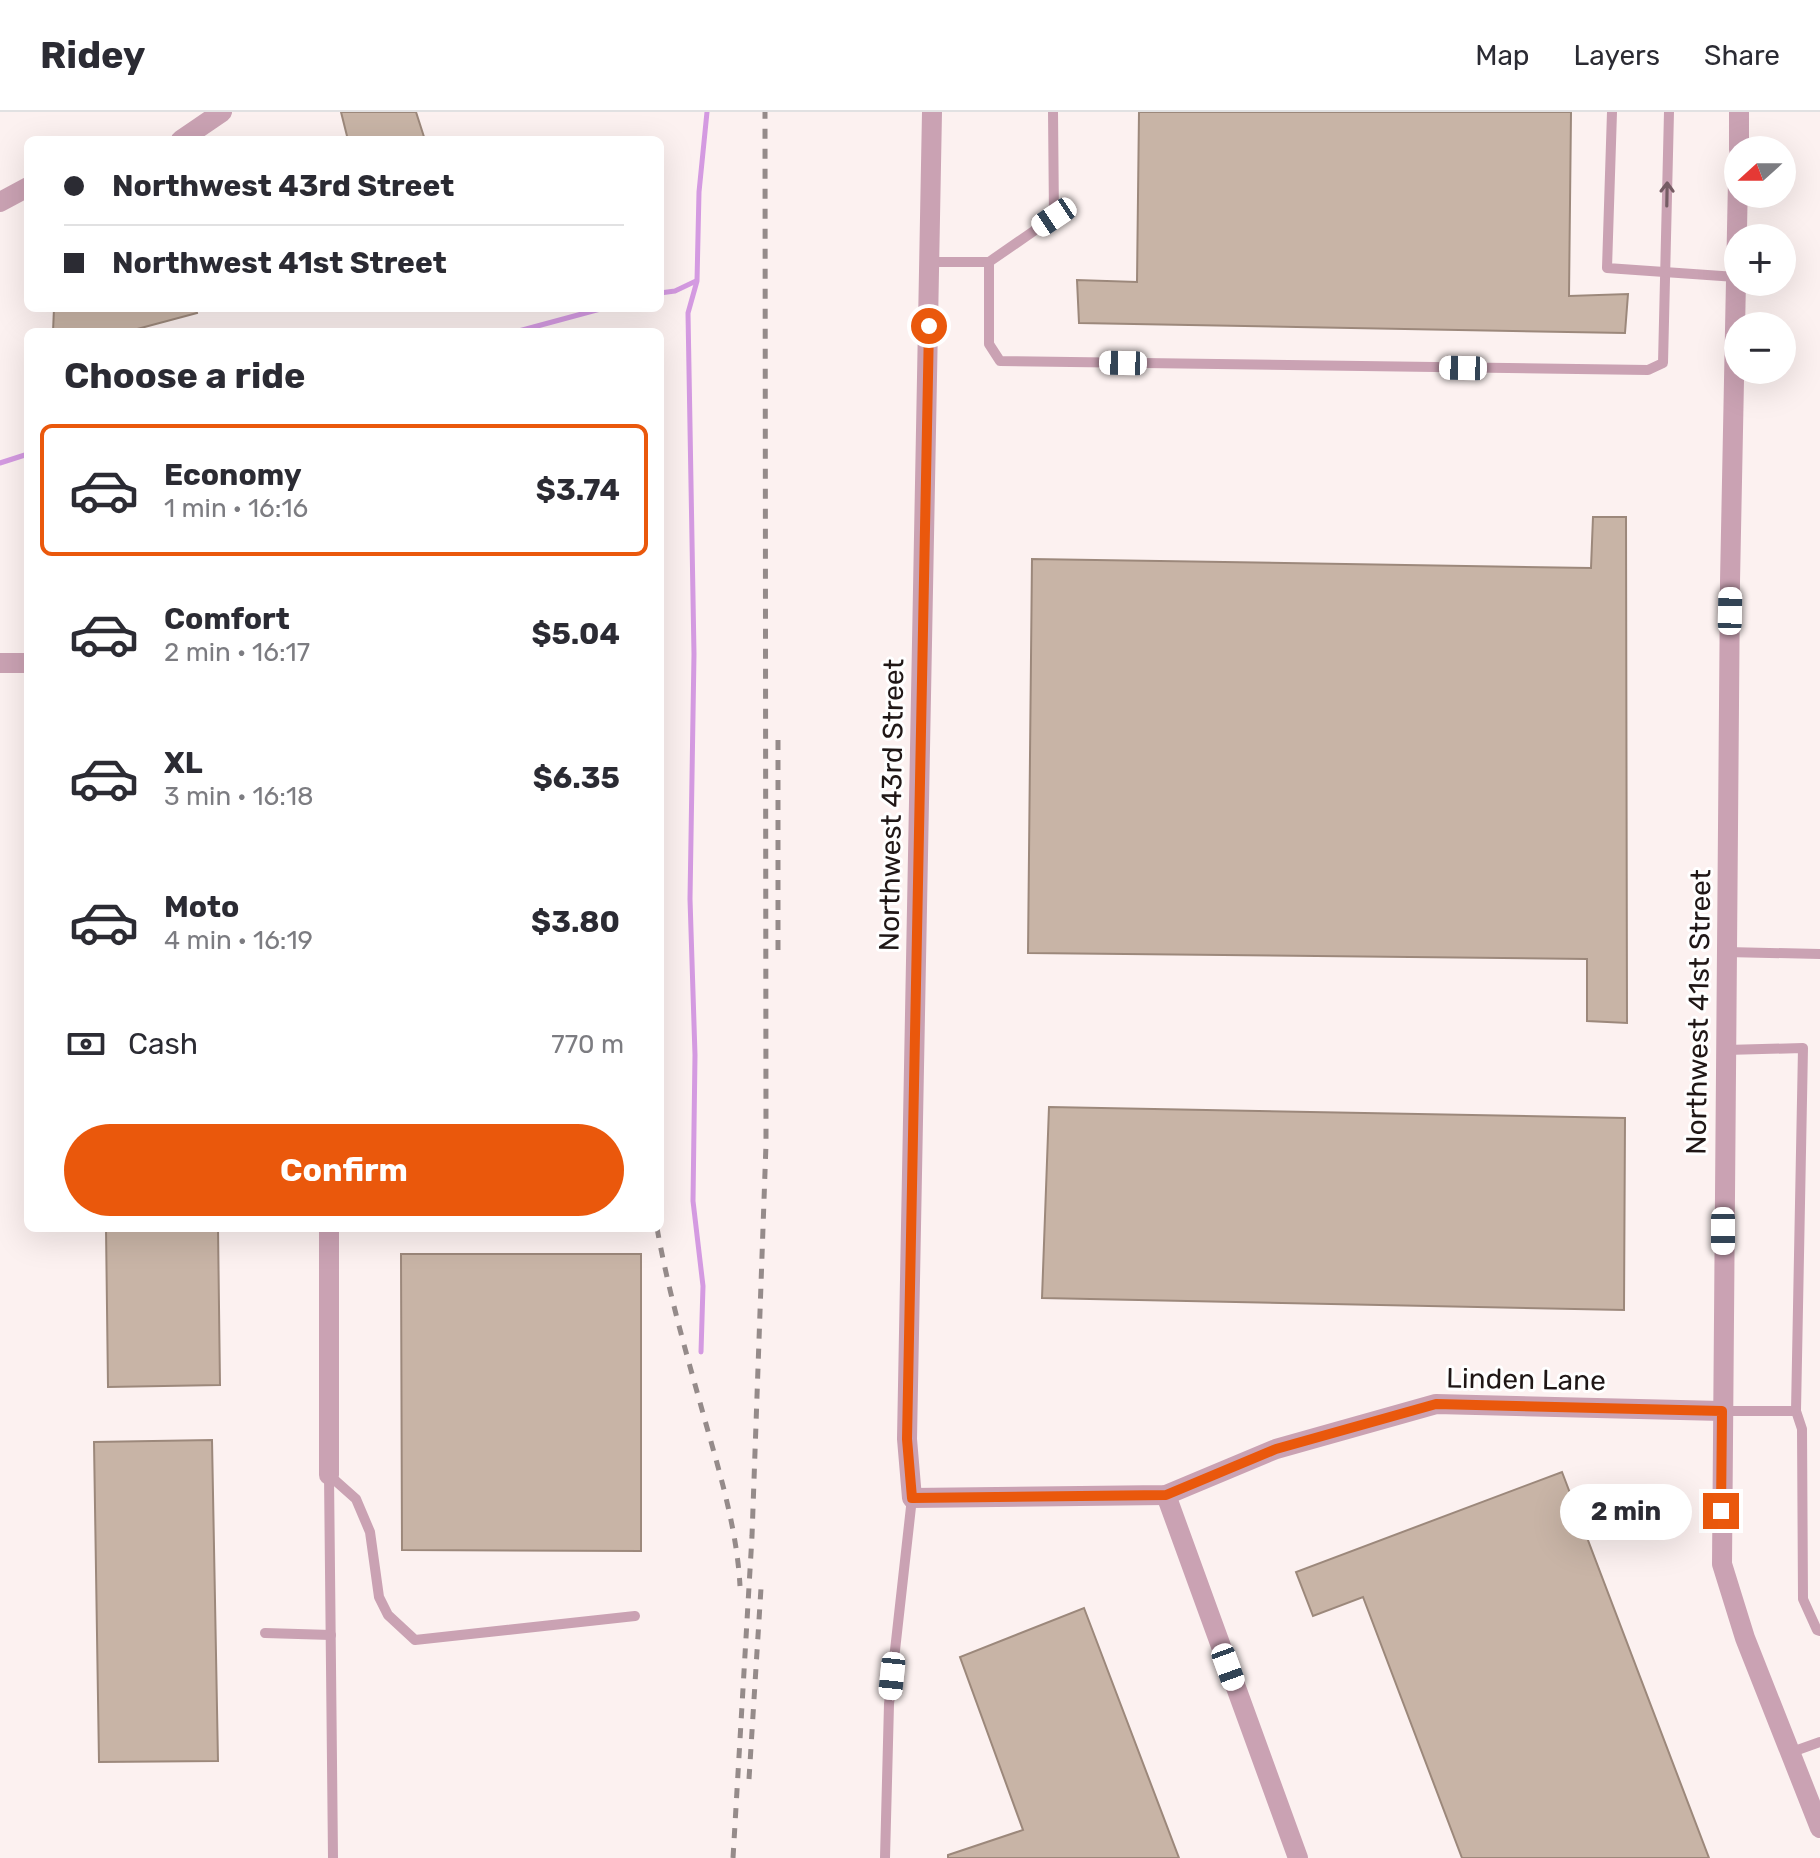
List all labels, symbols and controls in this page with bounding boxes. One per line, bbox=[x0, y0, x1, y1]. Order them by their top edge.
text: Ridey bbox=[40, 32, 146, 78]
text: Map bbox=[1475, 39, 1530, 72]
text: Layers bbox=[1574, 39, 1660, 72]
text: Share bbox=[1704, 39, 1780, 72]
north arrow bbox=[1724, 136, 1796, 208]
map controls bbox=[1724, 136, 1796, 384]
text: Northwest 43rd Street bbox=[112, 168, 454, 204]
one-way arrow bbox=[1659, 181, 1675, 208]
car bbox=[1027, 194, 1081, 240]
button: + bbox=[1724, 224, 1796, 296]
text: Northwest 41st Street bbox=[112, 245, 447, 281]
route start bbox=[911, 308, 947, 344]
button: − bbox=[1724, 312, 1796, 384]
car bbox=[1099, 351, 1147, 375]
text: Choose a ride bbox=[64, 354, 305, 397]
car bbox=[1439, 356, 1487, 380]
icon: car bbox=[68, 454, 140, 526]
text: Economy bbox=[164, 457, 302, 493]
text: $3.74 bbox=[536, 472, 620, 508]
text: 1 min · 16:16 bbox=[164, 493, 308, 524]
car bbox=[1718, 587, 1742, 635]
icon: car bbox=[68, 598, 140, 670]
text: Comfort bbox=[164, 601, 290, 637]
text: $5.04 bbox=[532, 616, 620, 652]
text: 2 min · 16:17 bbox=[164, 637, 310, 668]
street label: Northwest 43rd Street bbox=[872, 658, 911, 952]
icon: car bbox=[68, 742, 140, 814]
text: XL bbox=[164, 745, 203, 781]
text: $6.35 bbox=[533, 760, 620, 796]
text: 3 min · 16:18 bbox=[164, 781, 314, 812]
street label: Northwest 41st Street bbox=[1680, 869, 1717, 1155]
icon: car bbox=[68, 886, 140, 958]
text: Moto bbox=[164, 889, 239, 925]
text: $3.80 bbox=[531, 904, 620, 940]
text: 4 min · 16:19 bbox=[164, 925, 313, 956]
icon: cash bbox=[64, 1022, 108, 1066]
text: Cash bbox=[128, 1026, 198, 1062]
text: 770 m bbox=[551, 1029, 624, 1060]
button: Confirm bbox=[64, 1124, 624, 1216]
car bbox=[1711, 1207, 1735, 1255]
street label: Linden Lane bbox=[1446, 1362, 1606, 1397]
callout: 2 min bbox=[1561, 1483, 1693, 1539]
route end bbox=[1703, 1493, 1739, 1529]
text: 2 min bbox=[1591, 1496, 1661, 1527]
car bbox=[1209, 1640, 1247, 1694]
car bbox=[878, 1651, 906, 1701]

